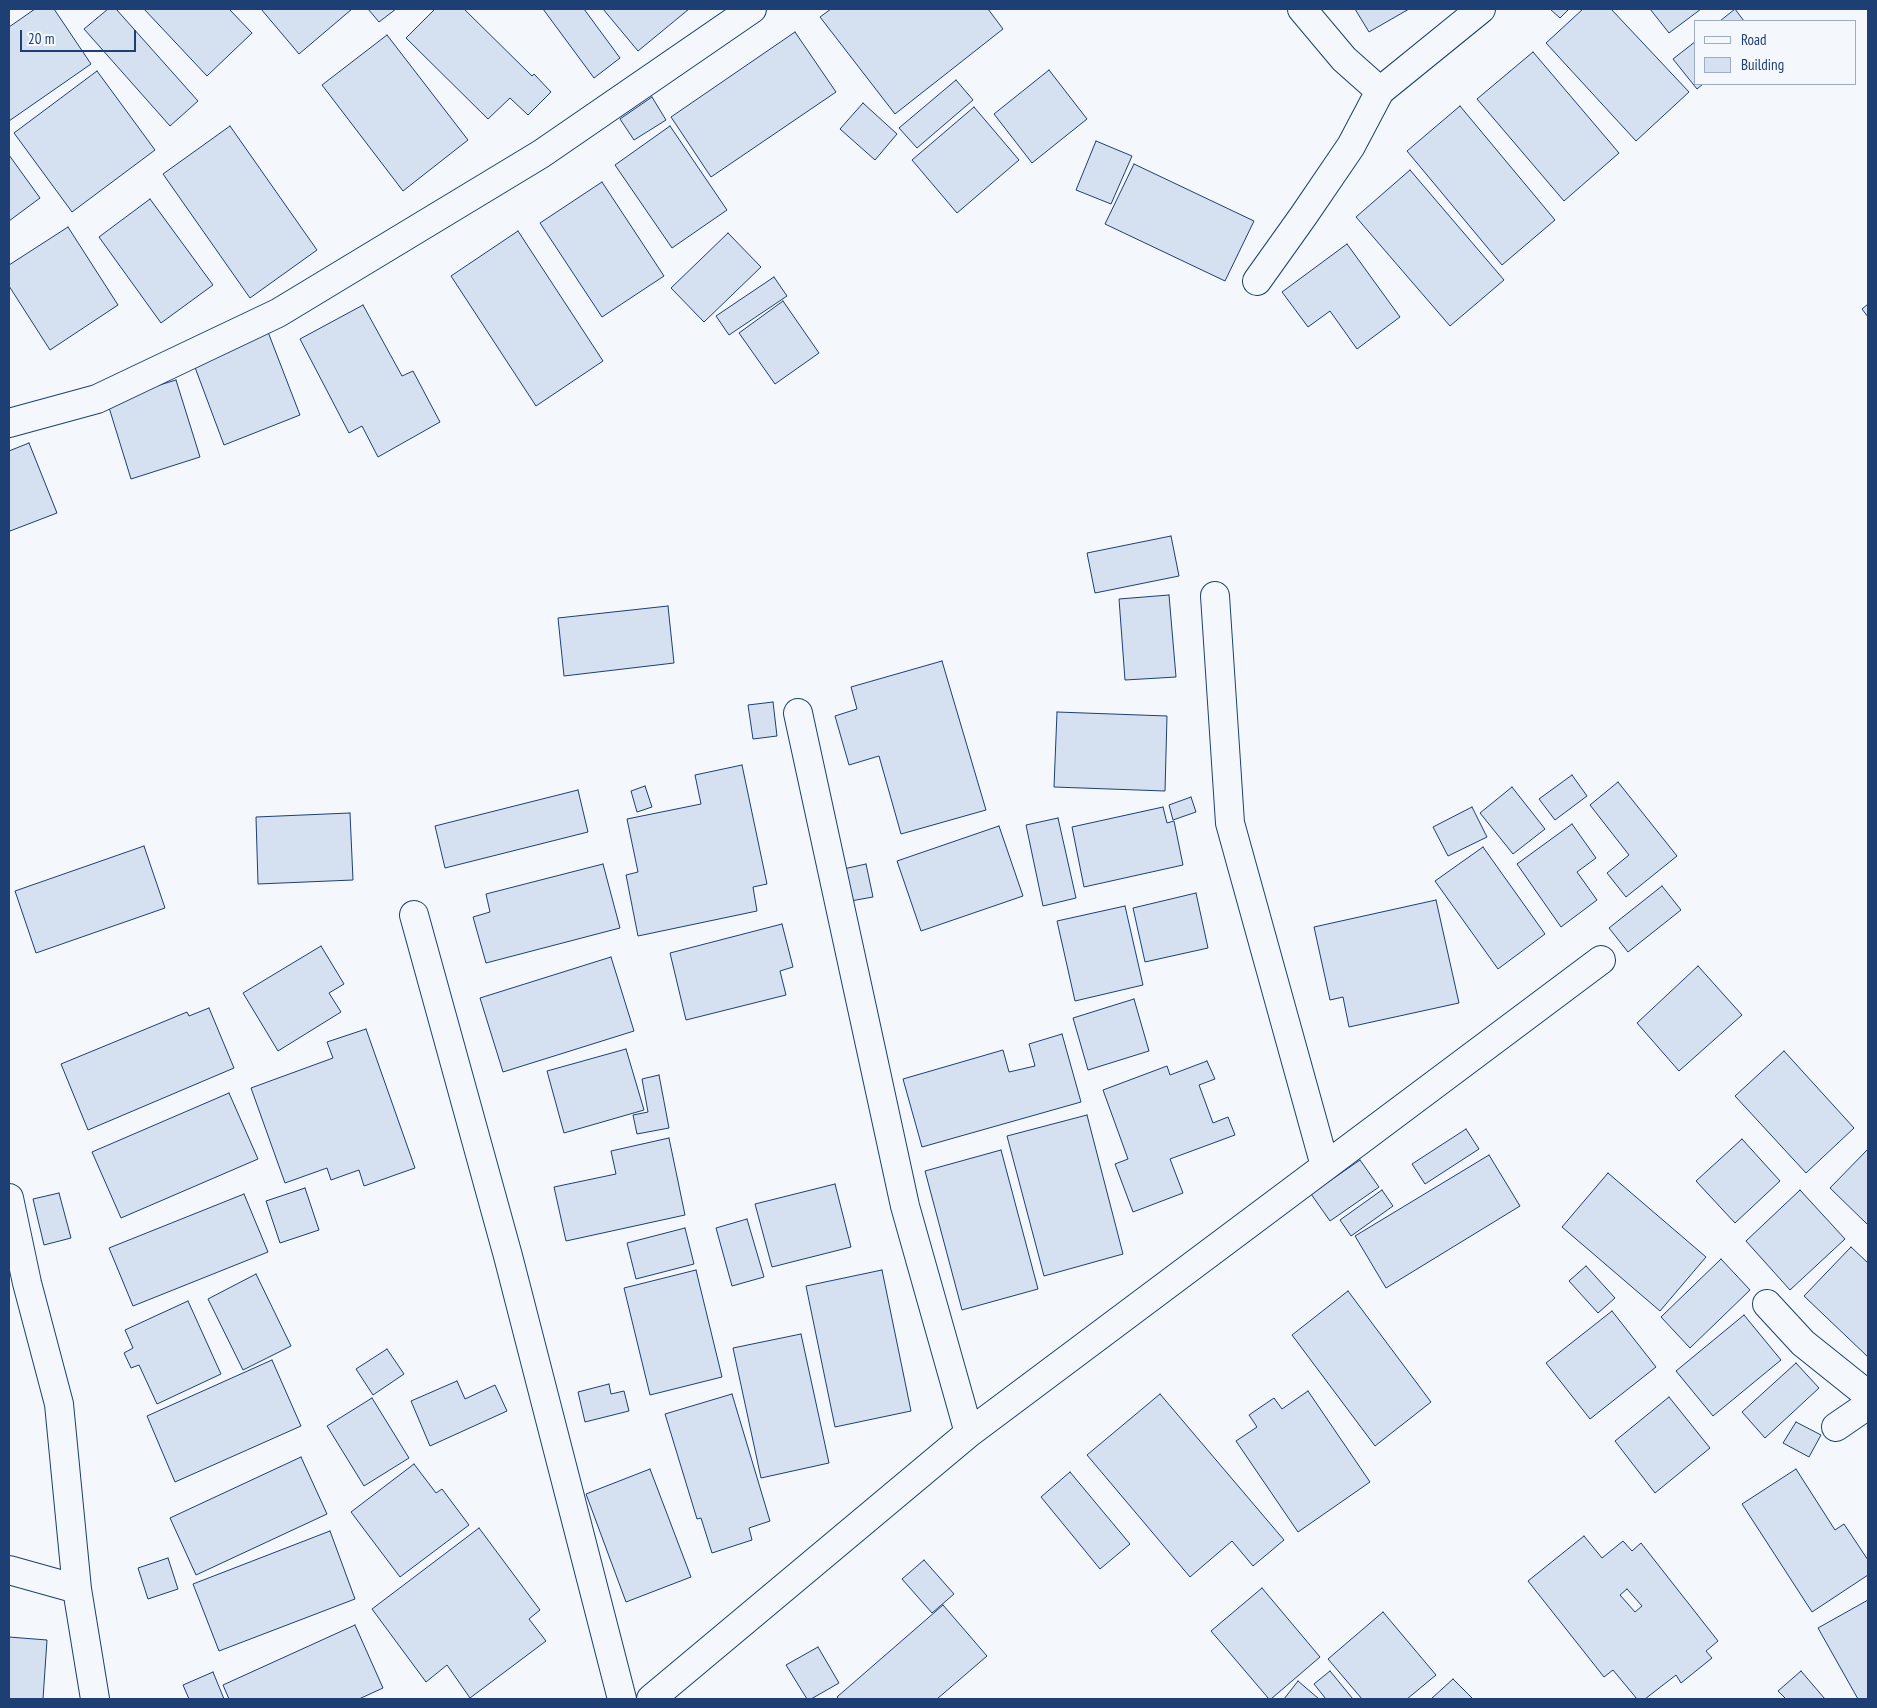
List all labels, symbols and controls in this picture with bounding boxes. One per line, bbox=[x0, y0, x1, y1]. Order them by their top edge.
scale bar bbox=[22, 20, 139, 52]
legend bbox=[1694, 20, 1857, 85]
text: 20 m bbox=[28, 29, 54, 48]
text: Road bbox=[1741, 30, 1767, 49]
text: Building bbox=[1741, 55, 1784, 74]

